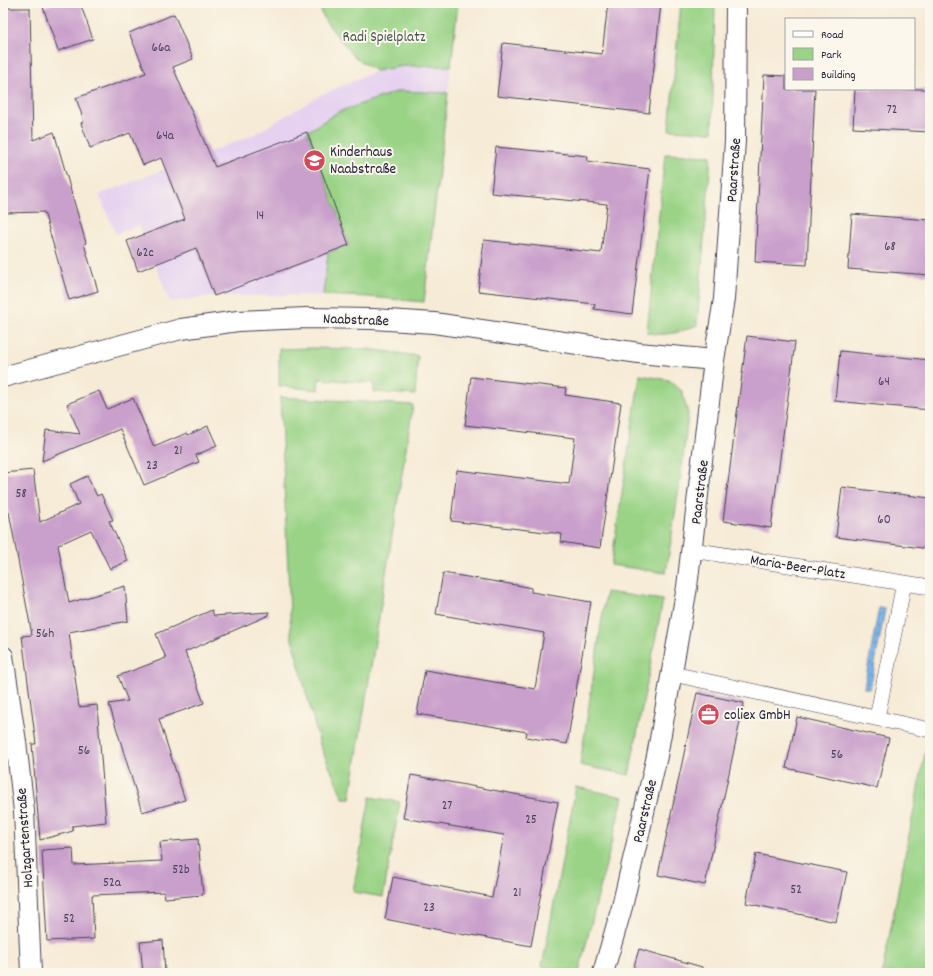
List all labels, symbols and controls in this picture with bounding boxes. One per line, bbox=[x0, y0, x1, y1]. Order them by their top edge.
legend bbox=[785, 18, 915, 90]
park label: Radi Spielplatz bbox=[343, 27, 426, 49]
text: Road bbox=[821, 27, 843, 44]
house number: 66a bbox=[152, 39, 171, 58]
text: Park bbox=[821, 47, 842, 64]
text: Building bbox=[821, 67, 856, 84]
house number: 72 bbox=[887, 101, 897, 120]
house number: 64a bbox=[156, 127, 175, 146]
street label: Paarstraße bbox=[722, 137, 748, 203]
place label: Kinderhaus Naabstraße bbox=[330, 142, 397, 181]
school or university icon: Kinderhaus Naabstraße bbox=[302, 147, 328, 173]
house number: 14 bbox=[256, 207, 264, 226]
house number: 68 bbox=[884, 238, 896, 257]
house number: 62c bbox=[136, 244, 154, 263]
street label: Naabstraße bbox=[322, 309, 390, 333]
house number: 64 bbox=[878, 373, 890, 392]
house number: 21 bbox=[174, 442, 182, 461]
house number: 23 bbox=[146, 457, 158, 476]
street label: Paarstraße bbox=[686, 458, 716, 526]
house number: 58 bbox=[15, 485, 27, 504]
house number: 60 bbox=[877, 511, 891, 530]
street label: Maria-Beer-Platz bbox=[749, 550, 847, 586]
house number: 56h bbox=[36, 625, 54, 644]
office icon: coliex GmbH bbox=[695, 701, 721, 727]
place label: coliex GmbH bbox=[724, 705, 791, 727]
house number: 56 bbox=[78, 742, 90, 761]
house number: 56 bbox=[831, 746, 843, 765]
street label: Paarstraße bbox=[628, 777, 664, 845]
street label: Holzgartenstraße bbox=[12, 787, 40, 889]
house number: 27 bbox=[442, 797, 452, 816]
house number: 25 bbox=[525, 811, 537, 830]
house number: 52b bbox=[172, 861, 190, 880]
house number: 52a bbox=[103, 874, 122, 893]
house number: 52 bbox=[790, 881, 802, 900]
house number: 21 bbox=[513, 884, 521, 903]
house number: 23 bbox=[423, 899, 435, 918]
house number: 52 bbox=[63, 910, 75, 929]

